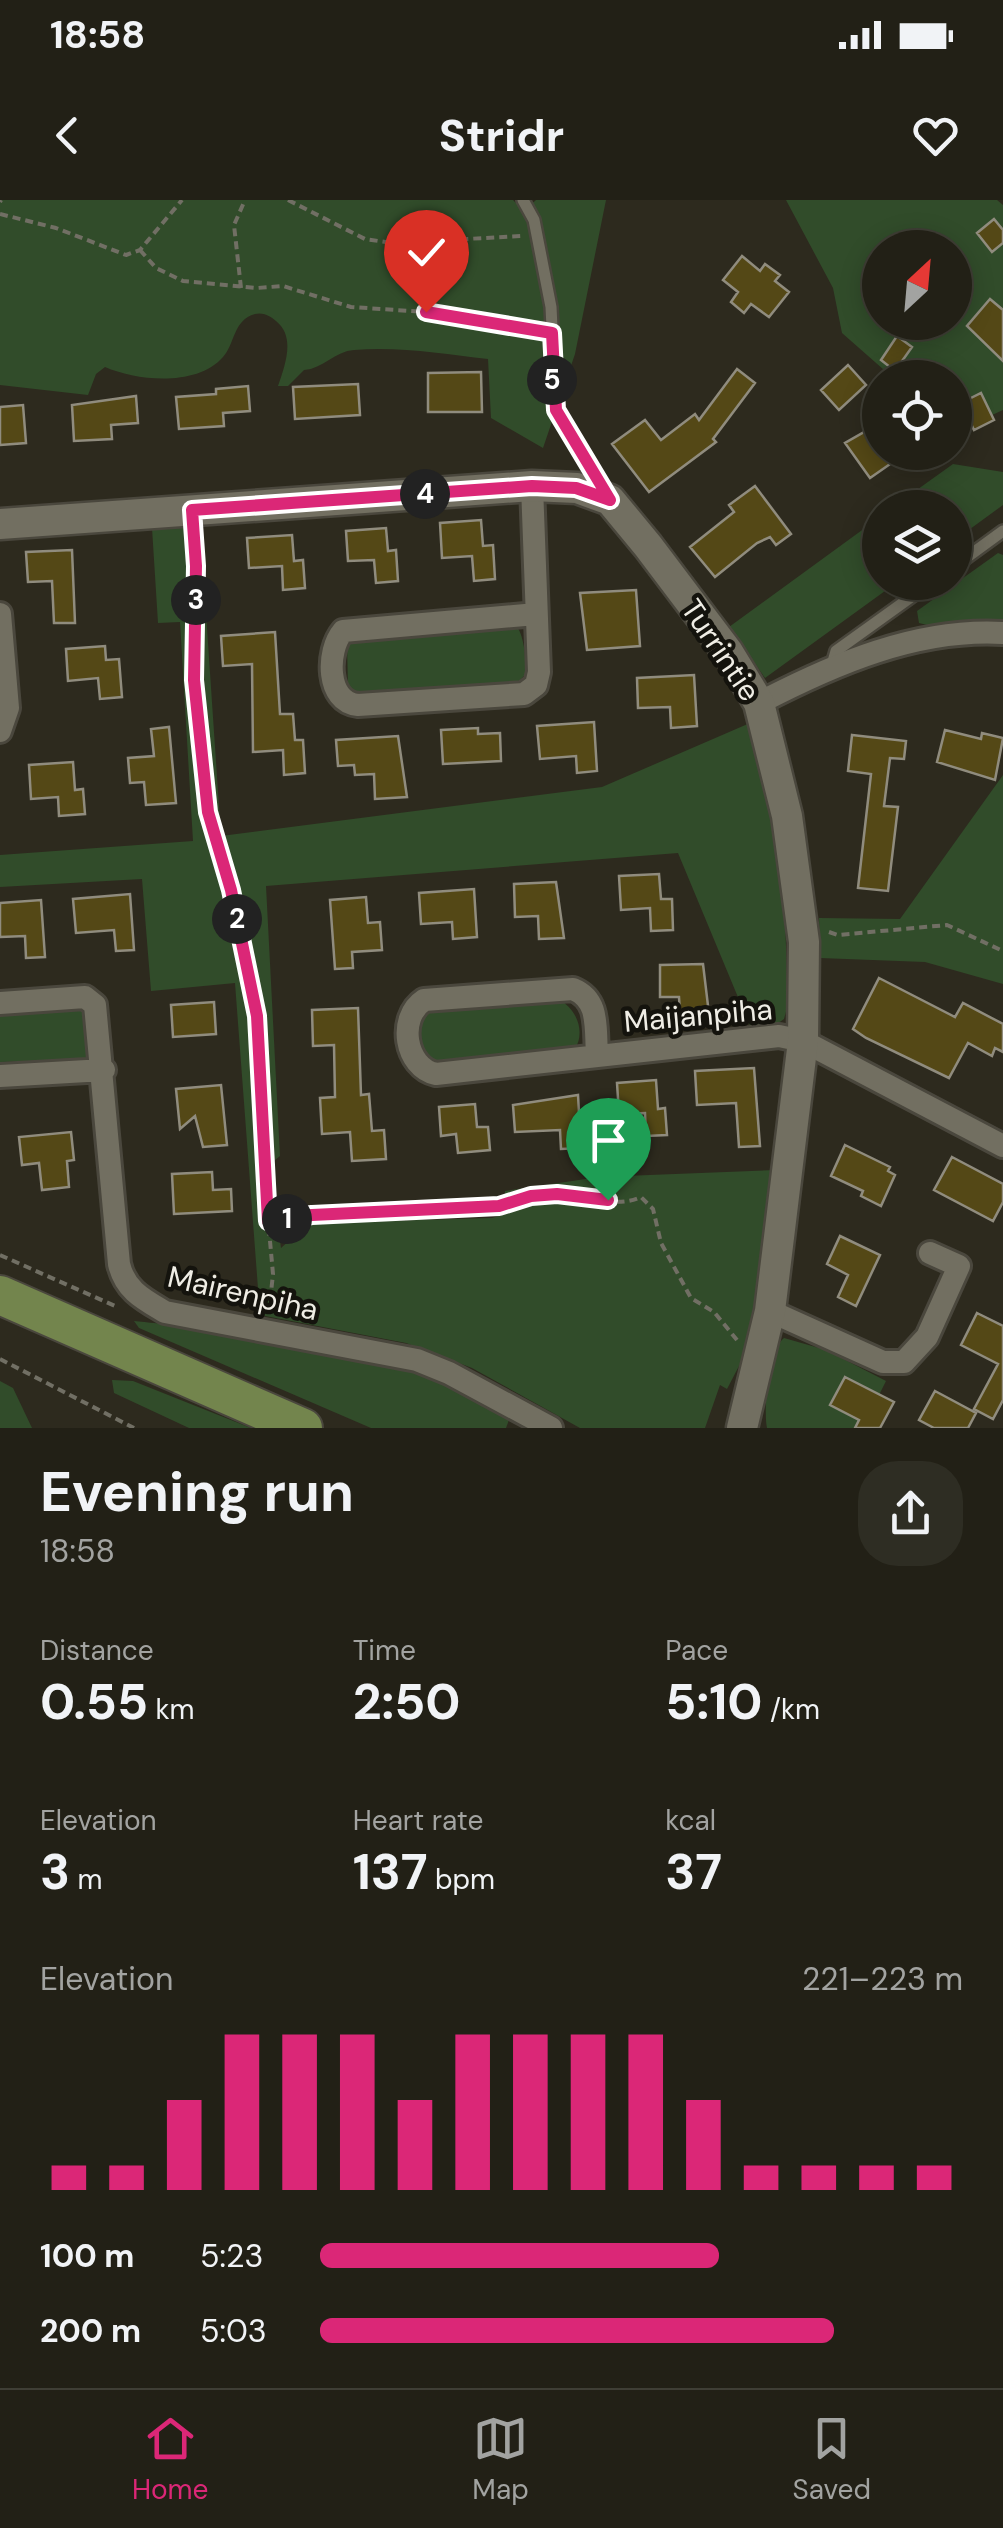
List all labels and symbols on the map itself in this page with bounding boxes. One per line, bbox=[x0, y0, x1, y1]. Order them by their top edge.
pin bbox=[384, 210, 469, 313]
north arrow bbox=[862, 230, 972, 340]
pin: 5 bbox=[527, 355, 577, 405]
pin: 4 bbox=[400, 469, 450, 519]
pin: 3 bbox=[171, 575, 221, 625]
street label: Turrintie bbox=[673, 591, 769, 709]
pin: 2 bbox=[212, 894, 262, 944]
street label: Maijanpiha bbox=[622, 989, 774, 1041]
pin bbox=[566, 1098, 651, 1201]
pin: 1 bbox=[262, 1194, 312, 1244]
street label: Mairenpiha bbox=[164, 1257, 322, 1329]

